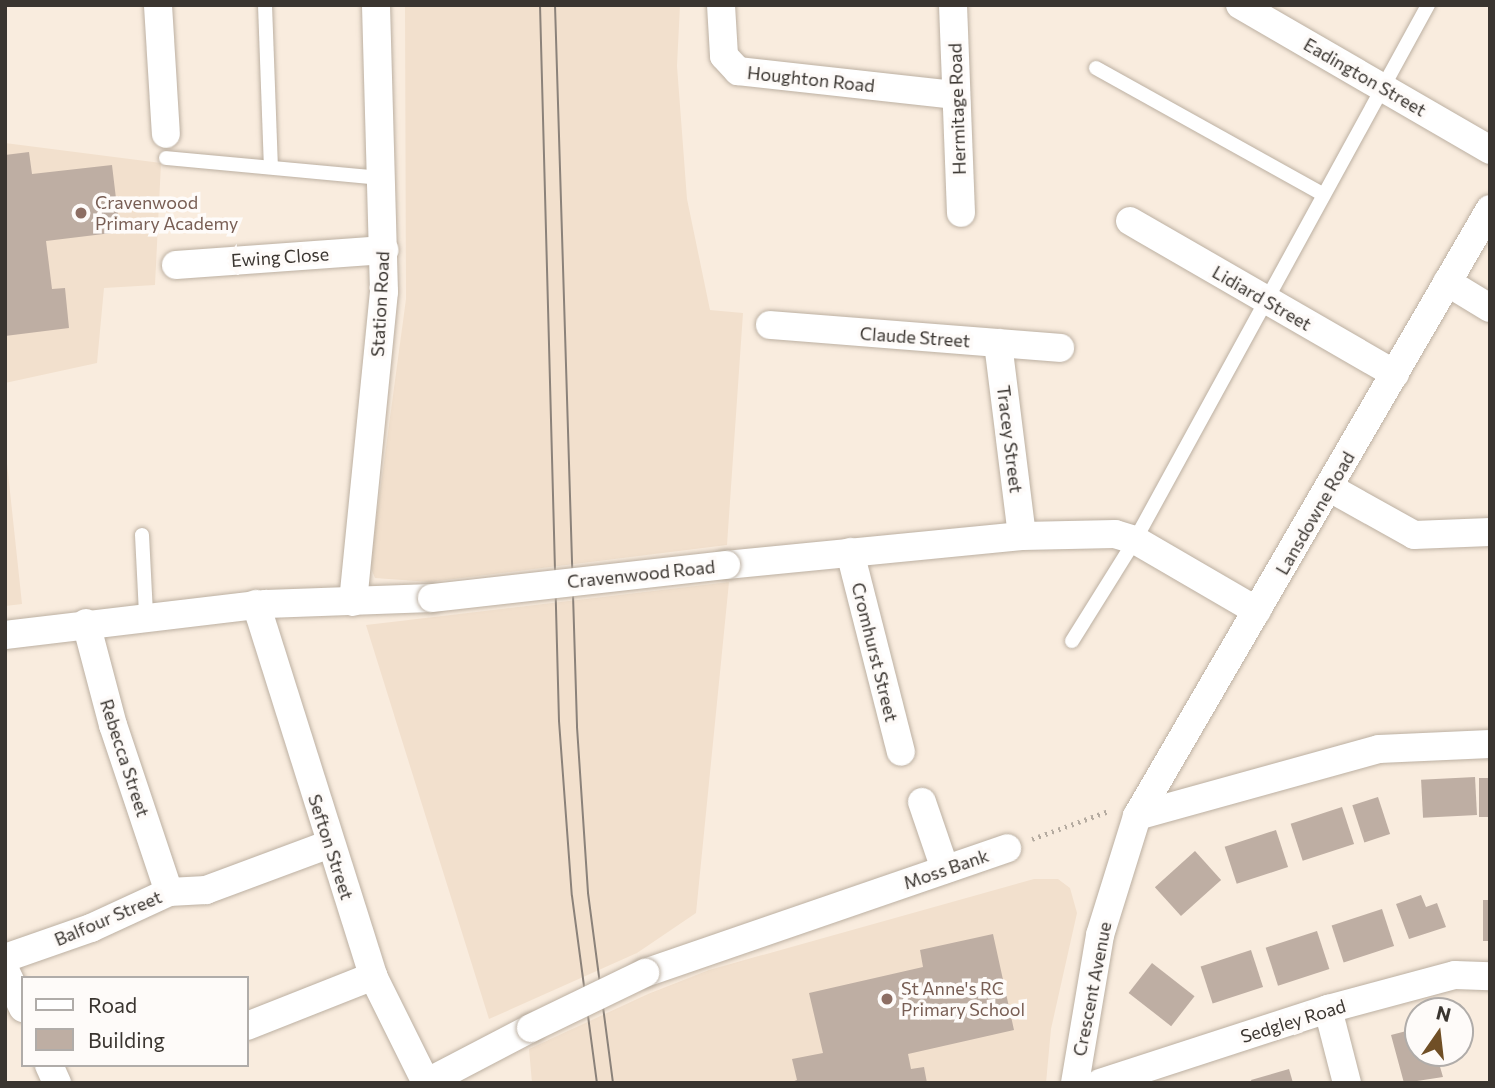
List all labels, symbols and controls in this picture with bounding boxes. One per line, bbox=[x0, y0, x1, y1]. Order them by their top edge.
street label: Eadington Street bbox=[1300, 33, 1430, 121]
street label: Hermitage Road bbox=[944, 43, 970, 175]
street label: Houghton Road bbox=[746, 62, 876, 96]
place label: Cravenwood Primary Academy bbox=[95, 192, 238, 234]
marker: Cravenwood Primary Academy bbox=[73, 205, 89, 221]
street label: Ewing Close bbox=[230, 243, 330, 271]
street label: Station Road bbox=[366, 251, 394, 357]
street label: Lidiard Street bbox=[1209, 261, 1315, 335]
street label: Claude Street bbox=[859, 322, 971, 352]
street label: Tracey Street bbox=[993, 384, 1027, 494]
street label: Lansdowne Road bbox=[1271, 448, 1359, 578]
street label: Cravenwood Road bbox=[566, 555, 716, 593]
street label: Cromhurst Street bbox=[847, 580, 903, 724]
street label: Rebecca Street bbox=[96, 696, 154, 820]
street label: Sefton Street bbox=[304, 792, 358, 902]
street label: Moss Bank bbox=[901, 844, 991, 894]
street label: Balfour Street bbox=[51, 886, 165, 950]
street label: Crescent Avenue bbox=[1068, 920, 1116, 1058]
legend bbox=[21, 976, 248, 1067]
place label: St Anne's RC Primary School bbox=[901, 978, 1025, 1020]
marker: St Anne's RC Primary School bbox=[879, 991, 895, 1007]
text: Road bbox=[88, 992, 137, 1017]
street label: Sedgley Road bbox=[1238, 995, 1348, 1047]
north arrow bbox=[1404, 997, 1474, 1067]
text: N bbox=[1434, 1000, 1453, 1026]
text: Building bbox=[88, 1027, 165, 1052]

